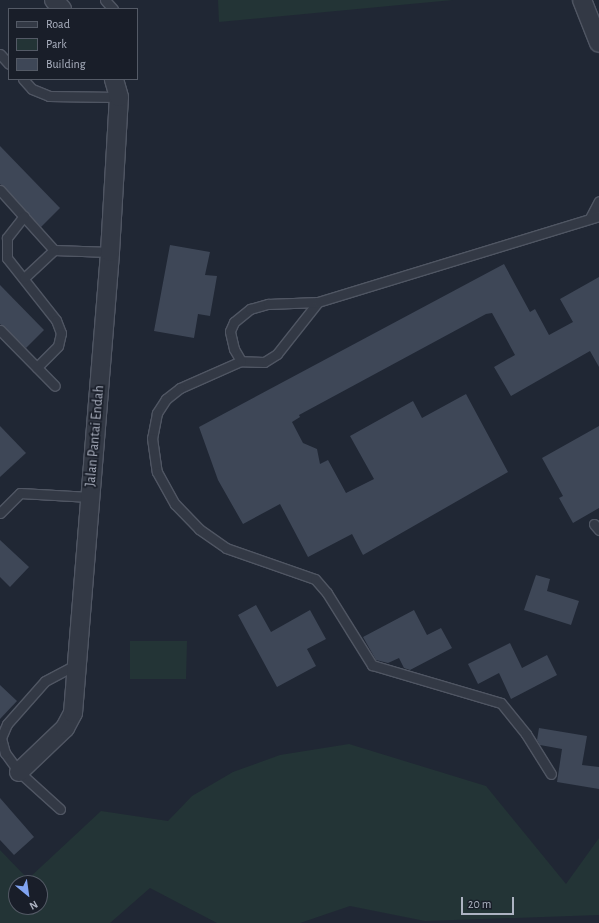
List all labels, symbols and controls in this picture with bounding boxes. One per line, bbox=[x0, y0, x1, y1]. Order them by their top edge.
legend bbox=[8, 8, 138, 80]
text: Road bbox=[46, 18, 70, 30]
text: Park bbox=[46, 38, 67, 50]
text: Building bbox=[46, 58, 86, 70]
street label: Jalan Pantai Endah bbox=[82, 385, 108, 487]
north arrow bbox=[8, 875, 48, 915]
scale bar bbox=[463, 889, 516, 915]
text: N bbox=[28, 898, 40, 912]
text: 20 m bbox=[468, 898, 491, 910]

